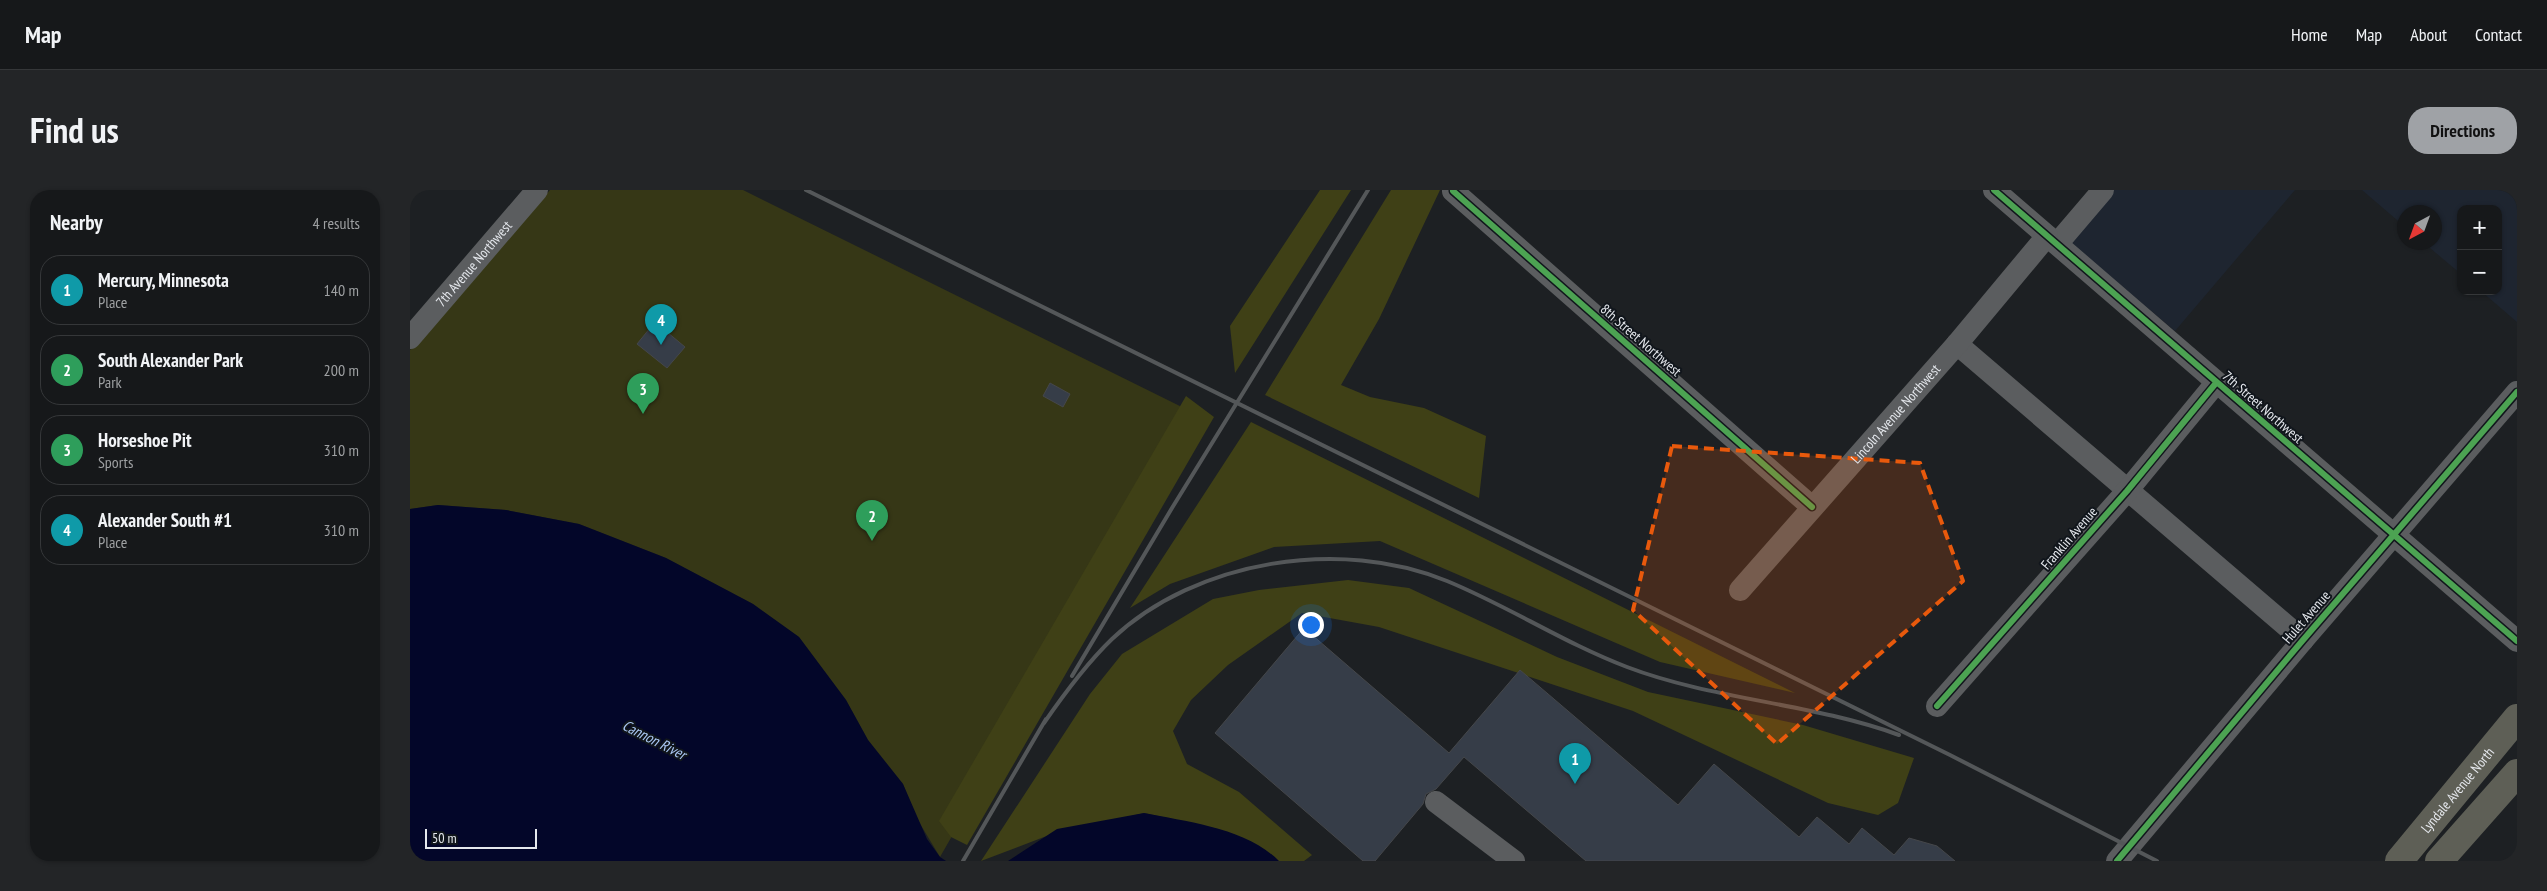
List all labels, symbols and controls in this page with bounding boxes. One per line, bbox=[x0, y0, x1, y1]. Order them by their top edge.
text: Map bbox=[25, 19, 62, 50]
text: Home bbox=[2291, 23, 2328, 46]
text: Map bbox=[2356, 23, 2382, 46]
text: About bbox=[2410, 23, 2447, 46]
text: Contact bbox=[2475, 23, 2522, 46]
text: Find us bbox=[30, 107, 119, 153]
button: Directions bbox=[2408, 107, 2517, 154]
north arrow bbox=[2397, 205, 2442, 250]
map controls bbox=[2457, 205, 2502, 295]
button: + bbox=[2457, 205, 2502, 250]
text: Nearby bbox=[50, 209, 103, 236]
text: 4 results bbox=[313, 213, 360, 233]
street label: 7th Avenue Northwest bbox=[432, 217, 516, 310]
button: − bbox=[2457, 250, 2502, 295]
text: Mercury, Minnesota bbox=[98, 268, 229, 292]
text: 1 bbox=[63, 280, 71, 300]
text: 140 m bbox=[324, 280, 359, 300]
text: Place bbox=[98, 292, 127, 312]
street label: 8th Street Northwest bbox=[1597, 300, 1685, 380]
pin: 4 bbox=[645, 304, 677, 345]
text: South Alexander Park bbox=[98, 348, 243, 372]
text: 2 bbox=[63, 360, 71, 380]
text: 200 m bbox=[324, 360, 359, 380]
street label: Lincoln Avenue Northwest bbox=[1847, 360, 1944, 467]
street label: 7th Street Northwest bbox=[2219, 367, 2307, 447]
text: Park bbox=[98, 372, 122, 392]
pin: 3 bbox=[627, 373, 659, 414]
text: Horseshoe Pit bbox=[98, 428, 191, 452]
text: 3 bbox=[63, 440, 71, 460]
text: 310 m bbox=[324, 440, 359, 460]
text: Sports bbox=[98, 452, 133, 472]
pin: 2 bbox=[856, 500, 888, 541]
street label: Franklin Avenue bbox=[2037, 503, 2101, 573]
text: Alexander South #1 bbox=[98, 508, 232, 532]
text: 4 bbox=[63, 520, 71, 540]
text: 310 m bbox=[324, 520, 359, 540]
text: Place bbox=[98, 532, 127, 552]
street label: Hulet Avenue bbox=[2278, 587, 2334, 647]
your location bbox=[1298, 612, 1324, 638]
water label: Cannon River bbox=[619, 716, 691, 764]
pin: 1 bbox=[1559, 743, 1591, 784]
street label: Lyndale Avenue North bbox=[2417, 744, 2498, 837]
scale bar bbox=[425, 826, 538, 849]
text: 50 m bbox=[432, 829, 457, 847]

